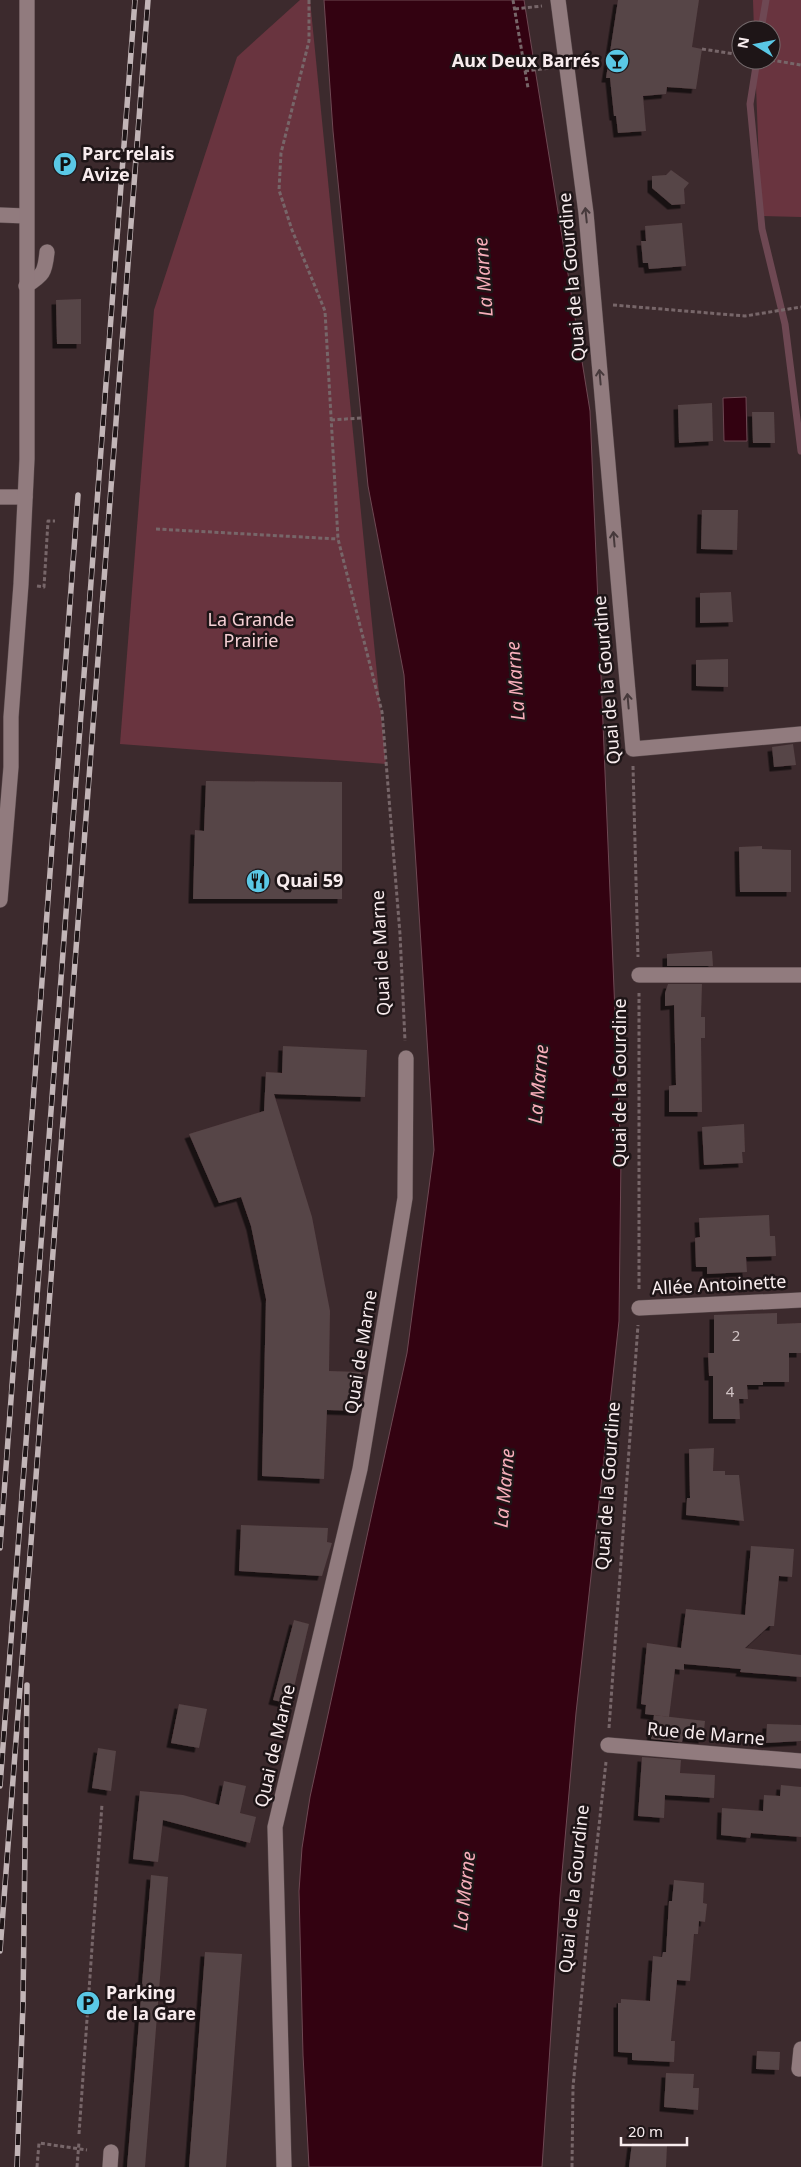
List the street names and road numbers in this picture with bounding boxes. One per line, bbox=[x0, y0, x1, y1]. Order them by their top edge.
street label: Quai de la Gourdine bbox=[552, 192, 590, 362]
street label: Quai de la Gourdine bbox=[587, 595, 625, 765]
street label: Quai de Marne bbox=[365, 890, 395, 1016]
street label: Quai de la Gourdine bbox=[607, 998, 631, 1168]
street label: Allée Antoinette bbox=[651, 1268, 787, 1300]
street label: Quai de Marne bbox=[338, 1288, 382, 1416]
street label: Quai de la Gourdine bbox=[589, 1401, 625, 1571]
street label: Quai de Marne bbox=[248, 1682, 300, 1810]
street label: Rue de Marne bbox=[646, 1716, 766, 1750]
street label: Quai de la Gourdine bbox=[552, 1804, 594, 1974]

